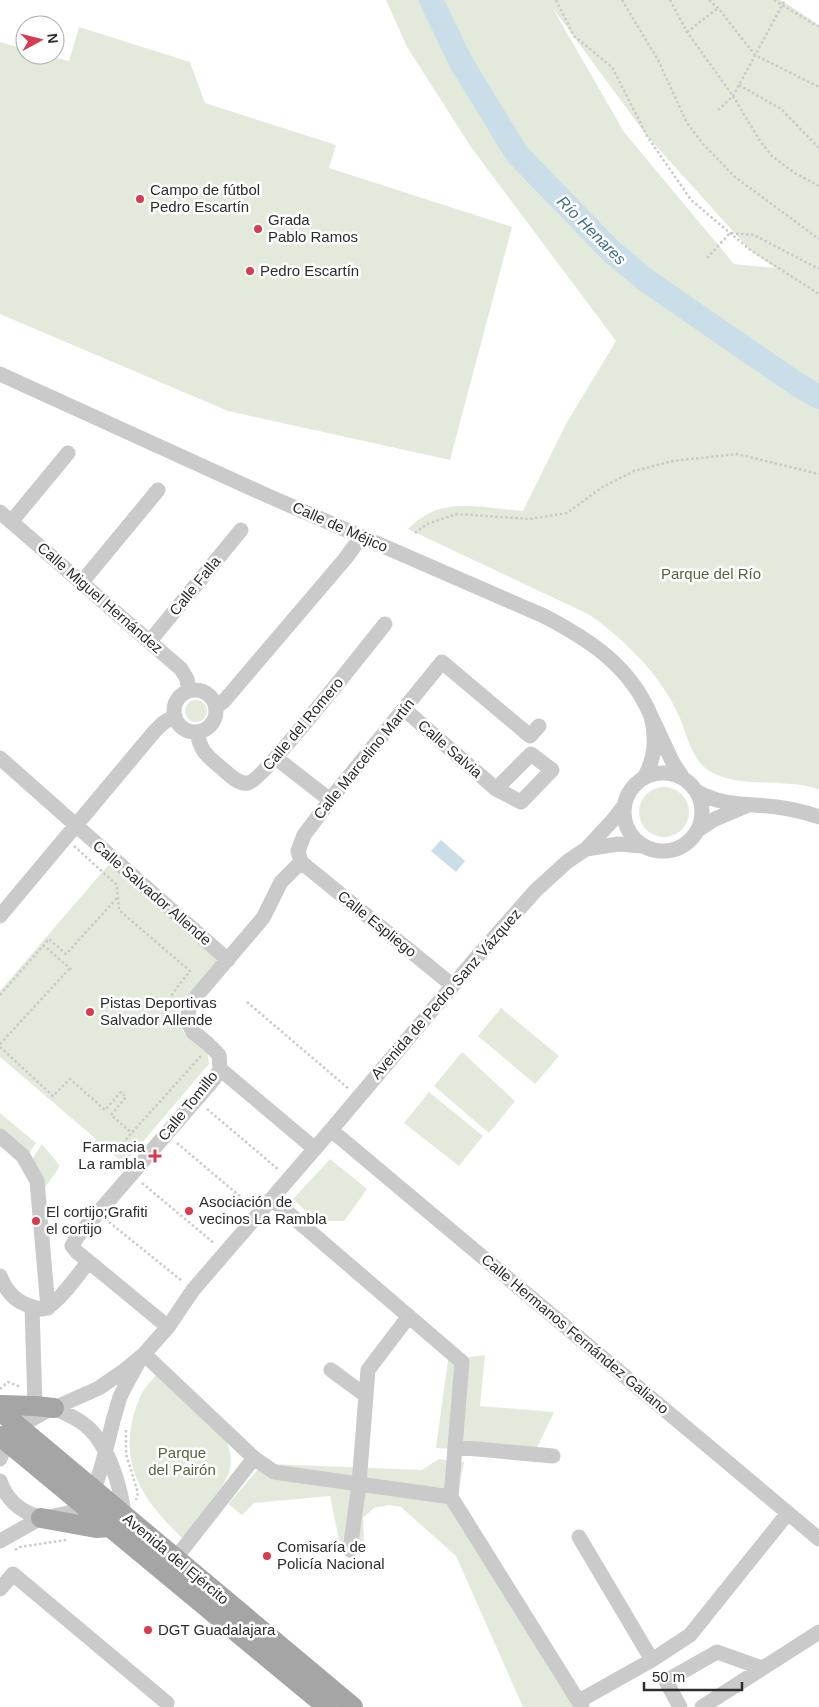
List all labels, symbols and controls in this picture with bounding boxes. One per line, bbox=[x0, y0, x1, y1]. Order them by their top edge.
north arrow bbox=[15, 15, 65, 65]
text: N bbox=[44, 32, 61, 44]
place label: Campo de fútbol Pedro Escartín bbox=[150, 181, 260, 215]
marker: Campo de fútbol Pedro Escartín bbox=[134, 193, 146, 205]
water label: Río Henares bbox=[554, 193, 629, 268]
place label: Grada Pablo Ramos bbox=[268, 211, 358, 245]
marker: Grada Pablo Ramos bbox=[252, 223, 264, 235]
place label: Pedro Escartín bbox=[260, 262, 359, 279]
marker: Pedro Escartín bbox=[244, 265, 256, 277]
street label: Calle de Méjico bbox=[290, 498, 391, 555]
street label: Calle Miguel Hernández bbox=[34, 539, 166, 657]
street label: Calle Falla bbox=[166, 552, 224, 619]
park label: Parque del Río bbox=[661, 565, 761, 582]
street label: Calle del Romero bbox=[259, 674, 346, 774]
street label: Calle Marcelino Martín bbox=[310, 695, 417, 822]
street label: Calle Salvia bbox=[415, 716, 486, 781]
street label: Calle Salvador Allende bbox=[90, 837, 215, 949]
street label: Calle Espliego bbox=[335, 887, 420, 960]
street label: Avenida de Pedro Sanz Vázquez bbox=[367, 905, 524, 1082]
place label: Pistas Deportivas Salvador Allende bbox=[100, 994, 217, 1028]
marker: Pistas Deportivas Salvador Allende bbox=[84, 1006, 96, 1018]
street label: Calle Tomillo bbox=[154, 1067, 221, 1144]
place label: Farmacia La rambla bbox=[78, 1138, 146, 1172]
marker: Farmacia La rambla bbox=[149, 1150, 161, 1162]
place label: Asociación de vecinos La Rambla bbox=[199, 1193, 327, 1227]
place label: El cortijo;Grafiti el cortijo bbox=[46, 1203, 148, 1237]
marker: Asociación de vecinos La Rambla bbox=[183, 1205, 195, 1217]
marker: El cortijo;Grafiti el cortijo bbox=[30, 1215, 42, 1227]
street label: Calle Hermanos Fernández Galiano bbox=[478, 1250, 672, 1417]
park label: Parque del Pairón bbox=[148, 1444, 216, 1478]
street label: Avenida del Ejército bbox=[120, 1510, 232, 1608]
place label: Comisaría de Policía Nacional bbox=[277, 1538, 385, 1572]
marker: Comisaría de Policía Nacional bbox=[261, 1550, 273, 1562]
place label: DGT Guadalajara bbox=[158, 1621, 276, 1638]
marker: DGT Guadalajara bbox=[142, 1624, 154, 1636]
scale bar bbox=[644, 1660, 742, 1692]
text: 50 m bbox=[652, 1668, 685, 1685]

